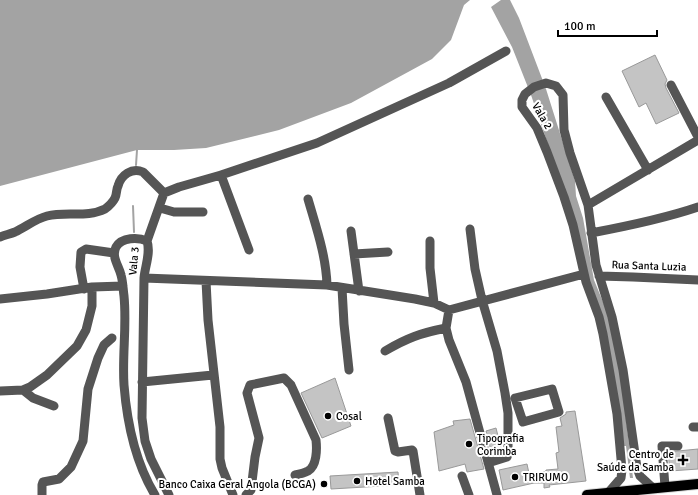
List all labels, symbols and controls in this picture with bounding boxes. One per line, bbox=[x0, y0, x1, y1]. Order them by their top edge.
scale bar bbox=[558, 12, 657, 38]
text: 100 m bbox=[564, 19, 596, 34]
street label: Vala 2 bbox=[529, 100, 555, 132]
street label: Vala 3 bbox=[126, 246, 142, 276]
street label: Rua Santa Luzia bbox=[611, 258, 687, 274]
place label: Cosal bbox=[336, 410, 362, 423]
marker: Cosal bbox=[323, 411, 333, 421]
place label: Tipografia Corimba bbox=[477, 432, 525, 458]
marker: Tipografia Corimba bbox=[464, 439, 474, 449]
place label: Centro de Saúde da Samba bbox=[597, 448, 674, 474]
marker: Centro de Saúde da Samba bbox=[677, 454, 689, 466]
place label: TRIRUMO bbox=[523, 471, 568, 484]
marker: TRIRUMO bbox=[510, 472, 520, 482]
place label: Hotel Samba bbox=[365, 475, 425, 488]
marker: Hotel Samba bbox=[352, 476, 362, 486]
place label: Banco Caixa Geral Angola (BCGA) bbox=[159, 478, 316, 491]
marker: Banco Caixa Geral Angola (BCGA) bbox=[319, 479, 329, 489]

